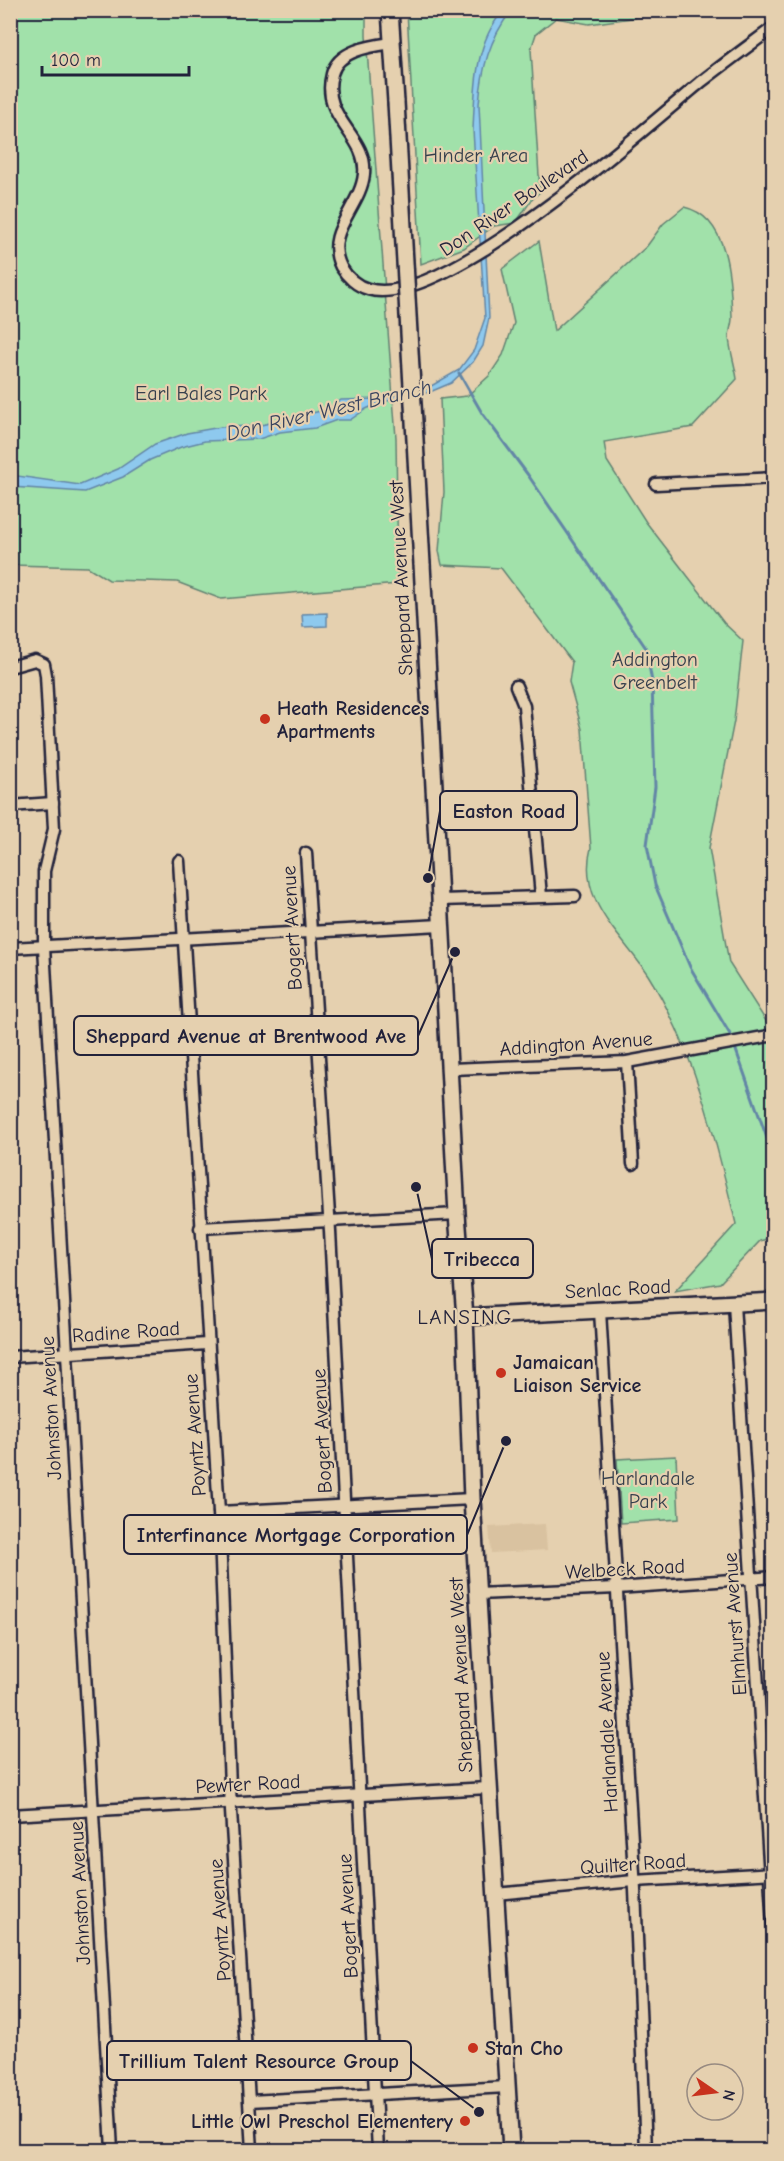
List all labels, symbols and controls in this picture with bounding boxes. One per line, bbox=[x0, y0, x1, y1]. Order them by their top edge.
scale bar bbox=[42, 39, 189, 77]
text: 100 m bbox=[51, 50, 101, 71]
park label: Hinder Area bbox=[424, 144, 528, 167]
street label: Don River Boulevard bbox=[436, 145, 592, 261]
water label: Don River West Branch bbox=[224, 375, 434, 445]
park label: Earl Bales Park bbox=[135, 382, 267, 405]
street label: Sheppard Avenue West bbox=[384, 478, 418, 676]
park label: Addington Greenbelt bbox=[612, 648, 698, 694]
place label: Heath Residences Apartments bbox=[277, 697, 429, 743]
marker: Heath Residences Apartments bbox=[258, 712, 272, 726]
callout: Easton Road bbox=[440, 791, 577, 830]
text: Easton Road bbox=[453, 799, 565, 823]
street label: Bogert Avenue bbox=[277, 865, 307, 991]
callout: Sheppard Avenue at Brentwood Ave bbox=[74, 1016, 418, 1055]
text: Sheppard Avenue at Brentwood Ave bbox=[86, 1024, 406, 1048]
street label: Addington Avenue bbox=[499, 1027, 653, 1061]
callout: Tribecca bbox=[432, 1239, 533, 1278]
text: Tribecca bbox=[444, 1247, 520, 1271]
street label: Senlac Road bbox=[564, 1275, 672, 1303]
district label: LANSING bbox=[417, 1305, 513, 1329]
street label: Radine Road bbox=[71, 1317, 181, 1347]
street label: Johnston Avenue bbox=[36, 1335, 66, 1481]
place label: Jamaican Liaison Service bbox=[513, 1351, 642, 1397]
marker: Jamaican Liaison Service bbox=[494, 1366, 508, 1380]
street label: Bogert Avenue bbox=[307, 1368, 337, 1494]
street label: Poyntz Avenue bbox=[179, 1373, 211, 1497]
park label: Harlandale Park bbox=[601, 1467, 695, 1513]
callout: Interfinance Mortgage Corporation bbox=[124, 1515, 467, 1554]
text: Interfinance Mortgage Corporation bbox=[137, 1523, 455, 1547]
street label: Elmhurst Avenue bbox=[719, 1552, 751, 1696]
street label: Welbeck Road bbox=[564, 1554, 686, 1584]
street label: Sheppard Avenue West bbox=[444, 1575, 478, 1773]
street label: Harlandale Avenue bbox=[591, 1651, 623, 1813]
street label: Pewter Road bbox=[195, 1770, 301, 1798]
street label: Johnston Avenue bbox=[65, 1820, 95, 1966]
street label: Quilter Road bbox=[579, 1849, 687, 1879]
street label: Bogert Avenue bbox=[333, 1853, 363, 1979]
street label: Poyntz Avenue bbox=[204, 1858, 236, 1982]
place label: Stan Cho bbox=[485, 2037, 563, 2060]
callout: Trillium Talent Resource Group bbox=[107, 2041, 411, 2080]
marker: Stan Cho bbox=[466, 2041, 480, 2055]
text: Trillium Talent Resource Group bbox=[119, 2049, 399, 2073]
north arrow bbox=[685, 2062, 745, 2122]
text: N bbox=[719, 2088, 739, 2103]
place label: Little Owl Preschol Elementery bbox=[191, 2110, 454, 2133]
marker: Little Owl Preschol Elementery bbox=[458, 2114, 472, 2128]

